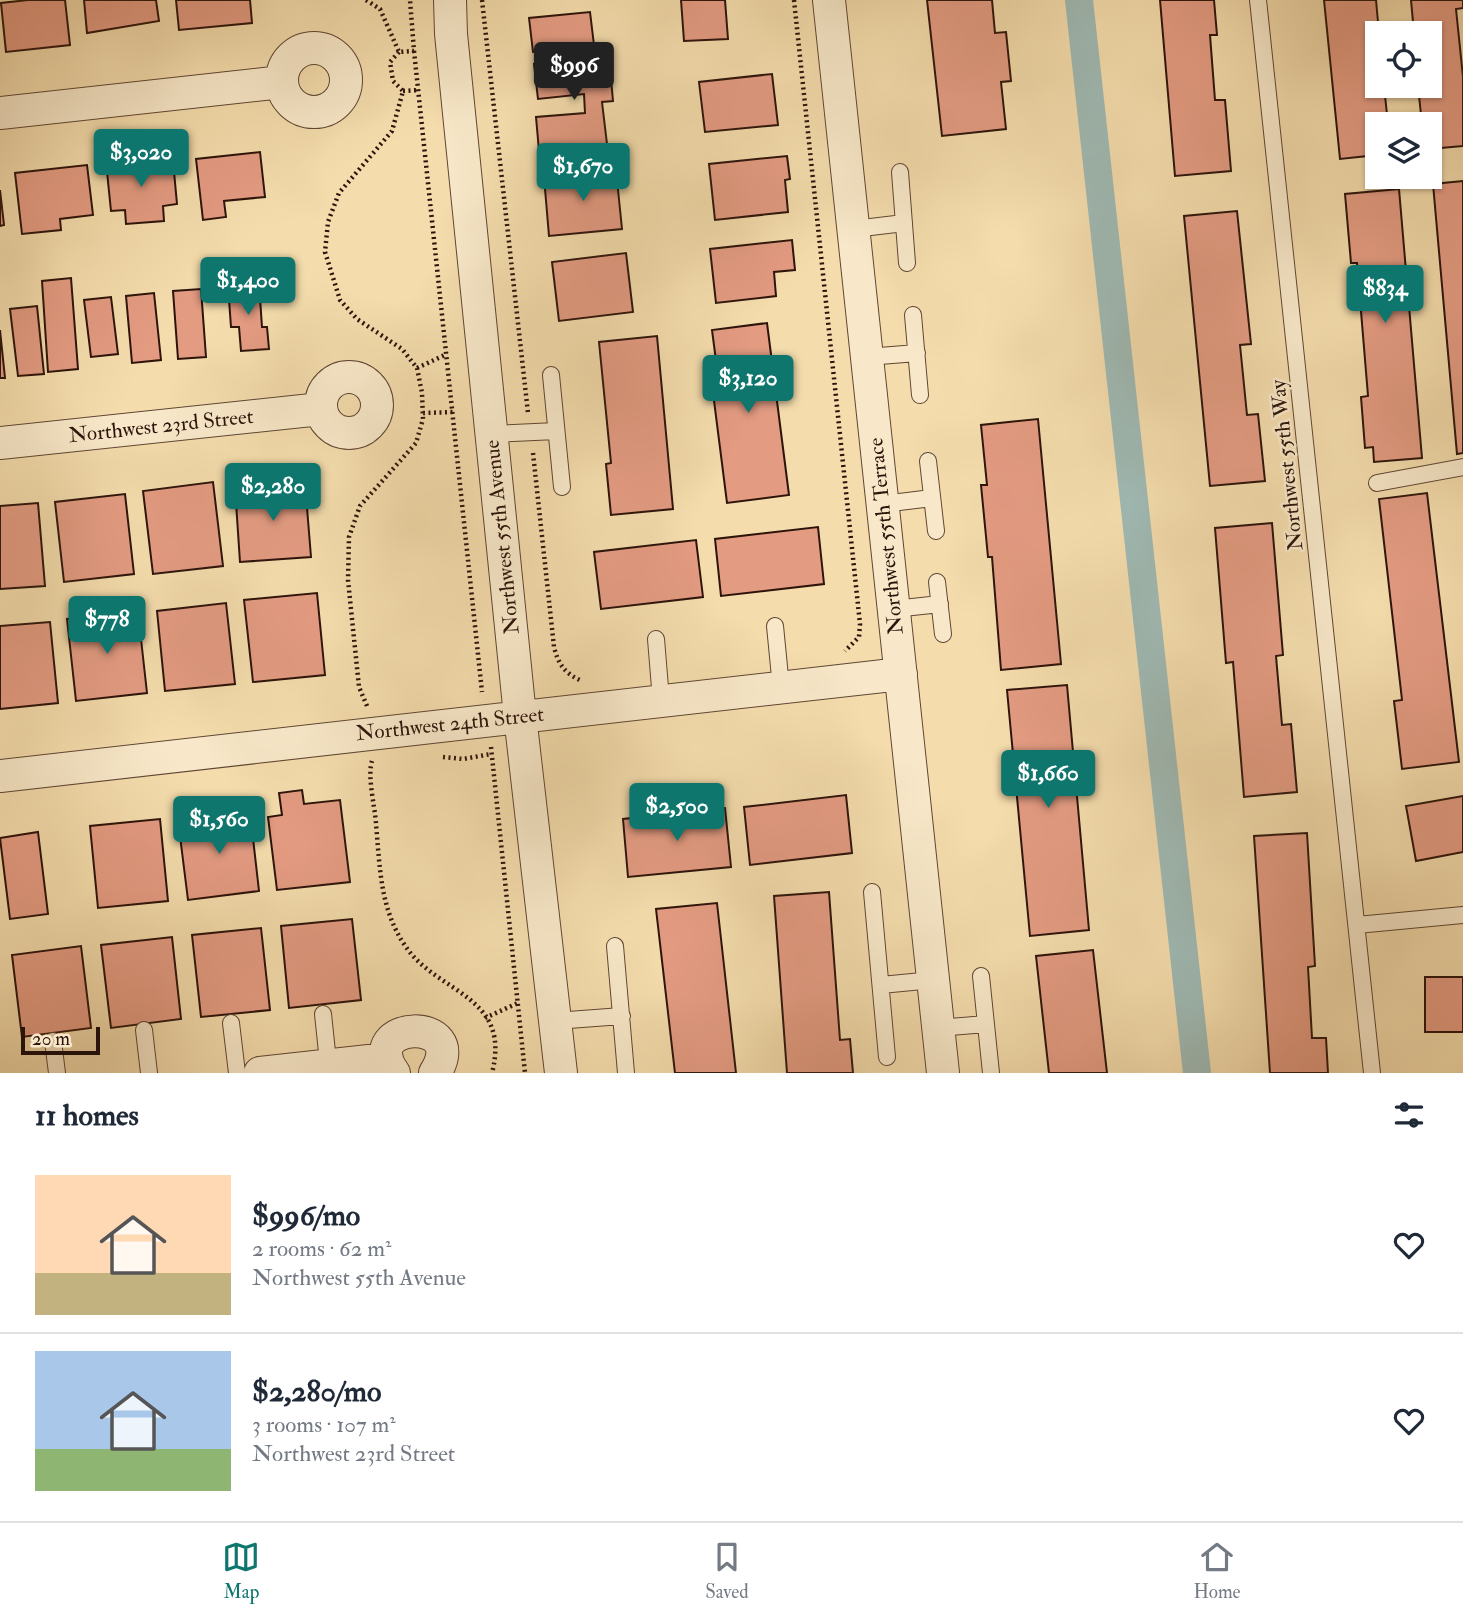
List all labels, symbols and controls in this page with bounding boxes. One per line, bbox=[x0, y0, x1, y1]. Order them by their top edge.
map controls bbox=[1365, 21, 1442, 189]
button: locate bbox=[1365, 21, 1442, 98]
pin: $996 bbox=[533, 42, 615, 102]
text: $996 bbox=[550, 50, 598, 79]
button: layers bbox=[1365, 112, 1442, 189]
pin: $3,020 bbox=[84, 130, 198, 189]
text: $3,020 bbox=[110, 137, 172, 166]
pin: $1,670 bbox=[526, 144, 640, 203]
text: $1,670 bbox=[553, 151, 613, 180]
pin: $1,400 bbox=[191, 258, 305, 317]
text: $1,400 bbox=[216, 265, 280, 294]
pin: $834 bbox=[1344, 266, 1426, 325]
text: $834 bbox=[1363, 273, 1407, 302]
pin: $3,120 bbox=[691, 356, 805, 415]
text: $3,120 bbox=[719, 363, 777, 392]
street label: Northwest 55th Way bbox=[1265, 377, 1309, 552]
street label: Northwest 23rd Street bbox=[67, 403, 255, 449]
street label: Northwest 55th Terrace bbox=[862, 436, 910, 636]
street label: Northwest 55th Avenue bbox=[478, 438, 526, 636]
pin: $2,280 bbox=[216, 463, 330, 523]
text: $2,280 bbox=[241, 471, 305, 500]
pin: $778 bbox=[66, 596, 148, 656]
text: $778 bbox=[85, 604, 129, 633]
street label: Northwest 24th Street bbox=[355, 701, 545, 747]
pin: $1,660 bbox=[991, 750, 1105, 810]
text: $1,660 bbox=[1017, 758, 1079, 787]
pin: $2,500 bbox=[620, 784, 734, 843]
text: $2,500 bbox=[645, 791, 709, 820]
pin: $1,560 bbox=[162, 796, 276, 856]
text: $1,560 bbox=[189, 804, 249, 833]
scale bar bbox=[21, 1024, 100, 1056]
text: 20 m bbox=[32, 1027, 70, 1051]
icon: filters bbox=[1390, 1096, 1428, 1134]
text: 11 homes bbox=[35, 1097, 139, 1134]
text: $996/mo bbox=[252, 1197, 360, 1234]
icon: home bbox=[91, 1203, 175, 1287]
icon: heart bbox=[1390, 1226, 1428, 1264]
text: 2 rooms · 62 m² bbox=[252, 1234, 391, 1263]
text: Northwest 55th Avenue bbox=[252, 1263, 466, 1292]
text: $2,280/mo bbox=[252, 1373, 381, 1410]
icon: home bbox=[91, 1379, 175, 1463]
icon: heart bbox=[1390, 1402, 1428, 1440]
text: 3 rooms · 107 m² bbox=[252, 1410, 396, 1439]
text: Northwest 23rd Street bbox=[252, 1439, 455, 1468]
tab: Map bbox=[222, 1538, 260, 1604]
tab: Saved bbox=[705, 1538, 749, 1604]
tab: Home bbox=[1193, 1538, 1241, 1604]

